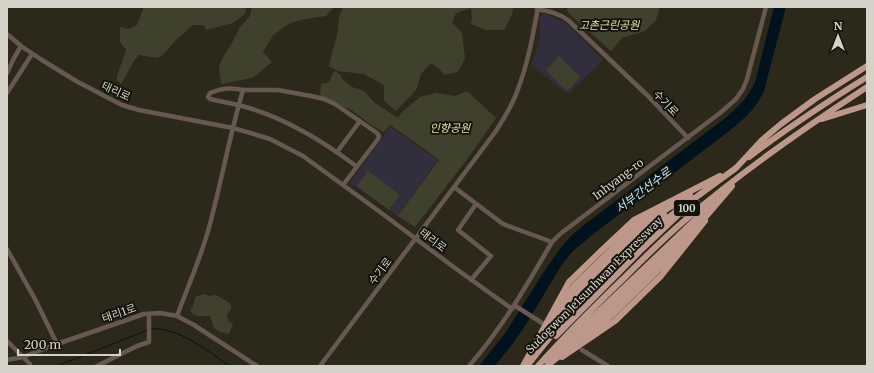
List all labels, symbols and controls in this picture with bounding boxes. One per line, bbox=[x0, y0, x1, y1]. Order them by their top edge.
north arrow bbox=[818, 16, 858, 56]
park label: 고촌근린공원 bbox=[579, 18, 640, 32]
text: N bbox=[834, 19, 843, 33]
street label: 태리로 bbox=[99, 78, 133, 104]
street label: 수기로 bbox=[650, 87, 682, 119]
park label: 인향공원 bbox=[430, 121, 471, 135]
street label: Inhyang-ro bbox=[590, 155, 647, 203]
water label: 서부간선수로 bbox=[612, 164, 675, 216]
road number: 100 bbox=[674, 200, 700, 216]
street label: Sudogwon Je1sunhwan Expressway bbox=[523, 213, 666, 356]
street label: 태리로 bbox=[417, 225, 449, 255]
street label: 수기로 bbox=[365, 255, 395, 287]
street label: 태리1로 bbox=[100, 301, 138, 325]
scale bar bbox=[18, 331, 120, 357]
text: 200 m bbox=[24, 337, 61, 352]

